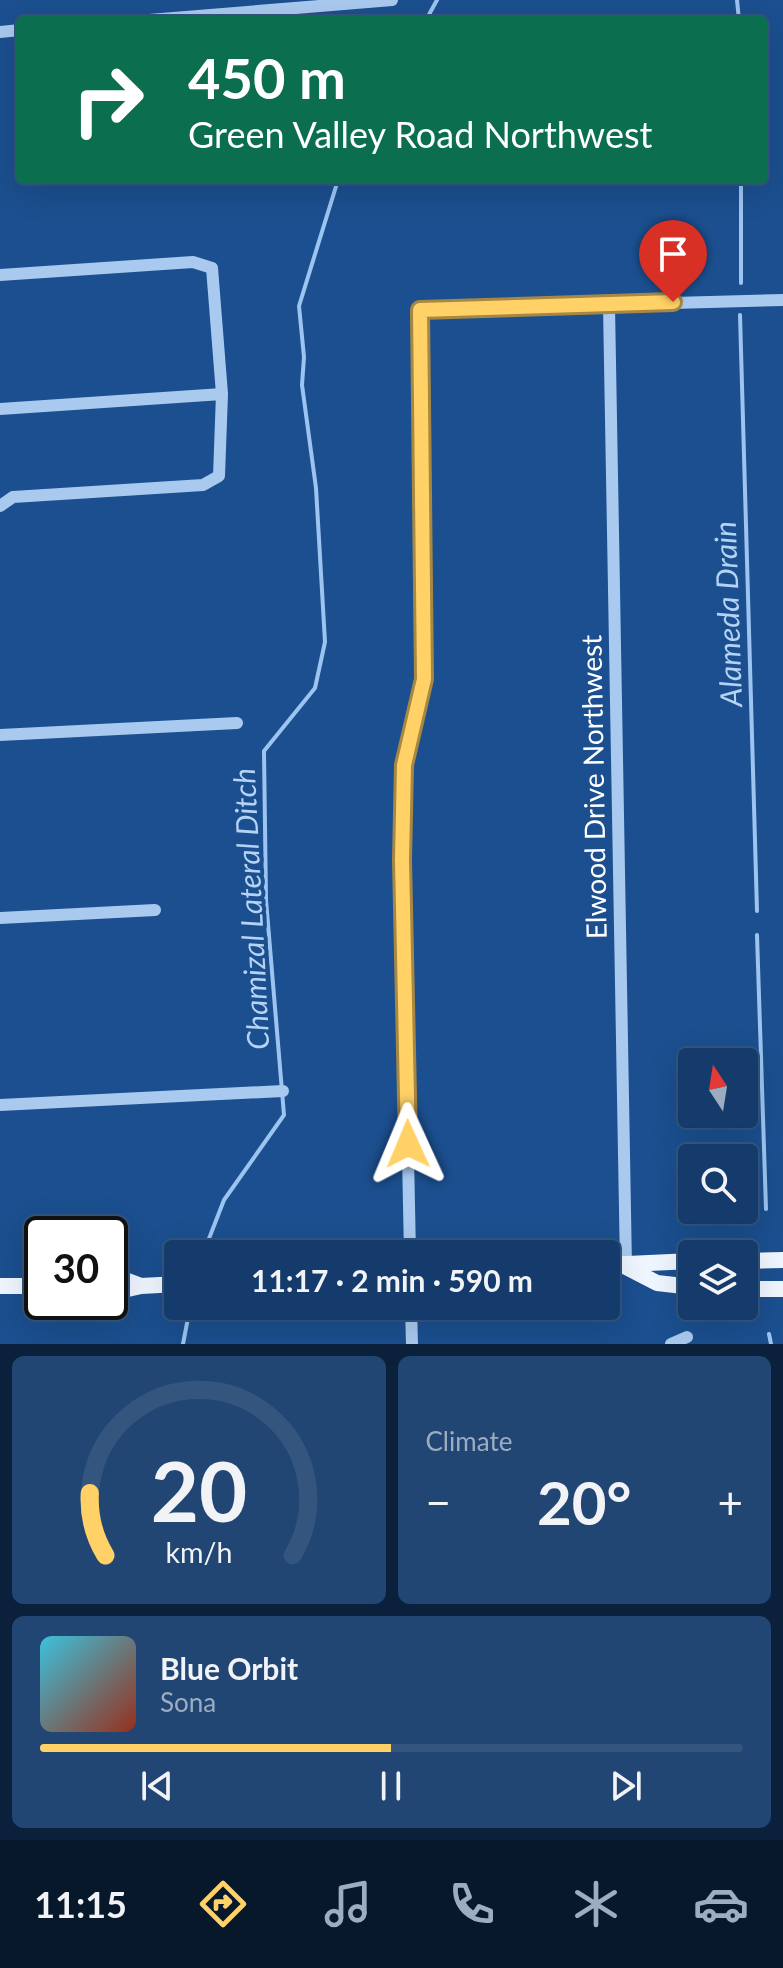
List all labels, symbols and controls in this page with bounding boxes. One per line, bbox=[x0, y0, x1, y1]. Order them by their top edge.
text: 450 m bbox=[188, 44, 346, 111]
icon: right bbox=[56, 48, 160, 152]
text: Green Valley Road Northwest bbox=[188, 112, 652, 156]
pin bbox=[639, 220, 707, 302]
icon: arrive bbox=[651, 232, 695, 276]
water label: Alameda Drain bbox=[706, 521, 748, 708]
street label: Elwood Drive Northwest bbox=[573, 635, 613, 939]
water label: Chamizal Lateral Ditch bbox=[225, 767, 275, 1051]
north arrow bbox=[678, 1048, 758, 1128]
map controls bbox=[678, 1048, 758, 1320]
position arrow bbox=[366, 1102, 450, 1186]
button: search bbox=[678, 1144, 758, 1224]
speed limit sign: 30 bbox=[24, 1216, 128, 1320]
button: layers bbox=[678, 1240, 758, 1320]
text: 11:17 · 2 min · 590 m bbox=[251, 1262, 533, 1298]
text: Climate bbox=[426, 1425, 512, 1457]
text: 20 bbox=[151, 1440, 247, 1540]
text: 20° bbox=[537, 1466, 632, 1538]
text: − bbox=[426, 1476, 451, 1528]
text: + bbox=[717, 1476, 743, 1528]
text: km/h bbox=[165, 1535, 232, 1569]
text: Blue Orbit bbox=[160, 1650, 298, 1686]
text: Sona bbox=[160, 1686, 216, 1718]
icon: previous bbox=[135, 1764, 179, 1808]
icon: pause bbox=[369, 1764, 413, 1808]
icon: next bbox=[604, 1764, 648, 1808]
icon: directions bbox=[195, 1876, 251, 1932]
icon: music bbox=[320, 1876, 376, 1932]
icon: phone bbox=[444, 1876, 500, 1932]
icon: climate bbox=[568, 1876, 624, 1932]
icon: car bbox=[693, 1876, 749, 1932]
text: 11:15 bbox=[34, 1882, 127, 1926]

